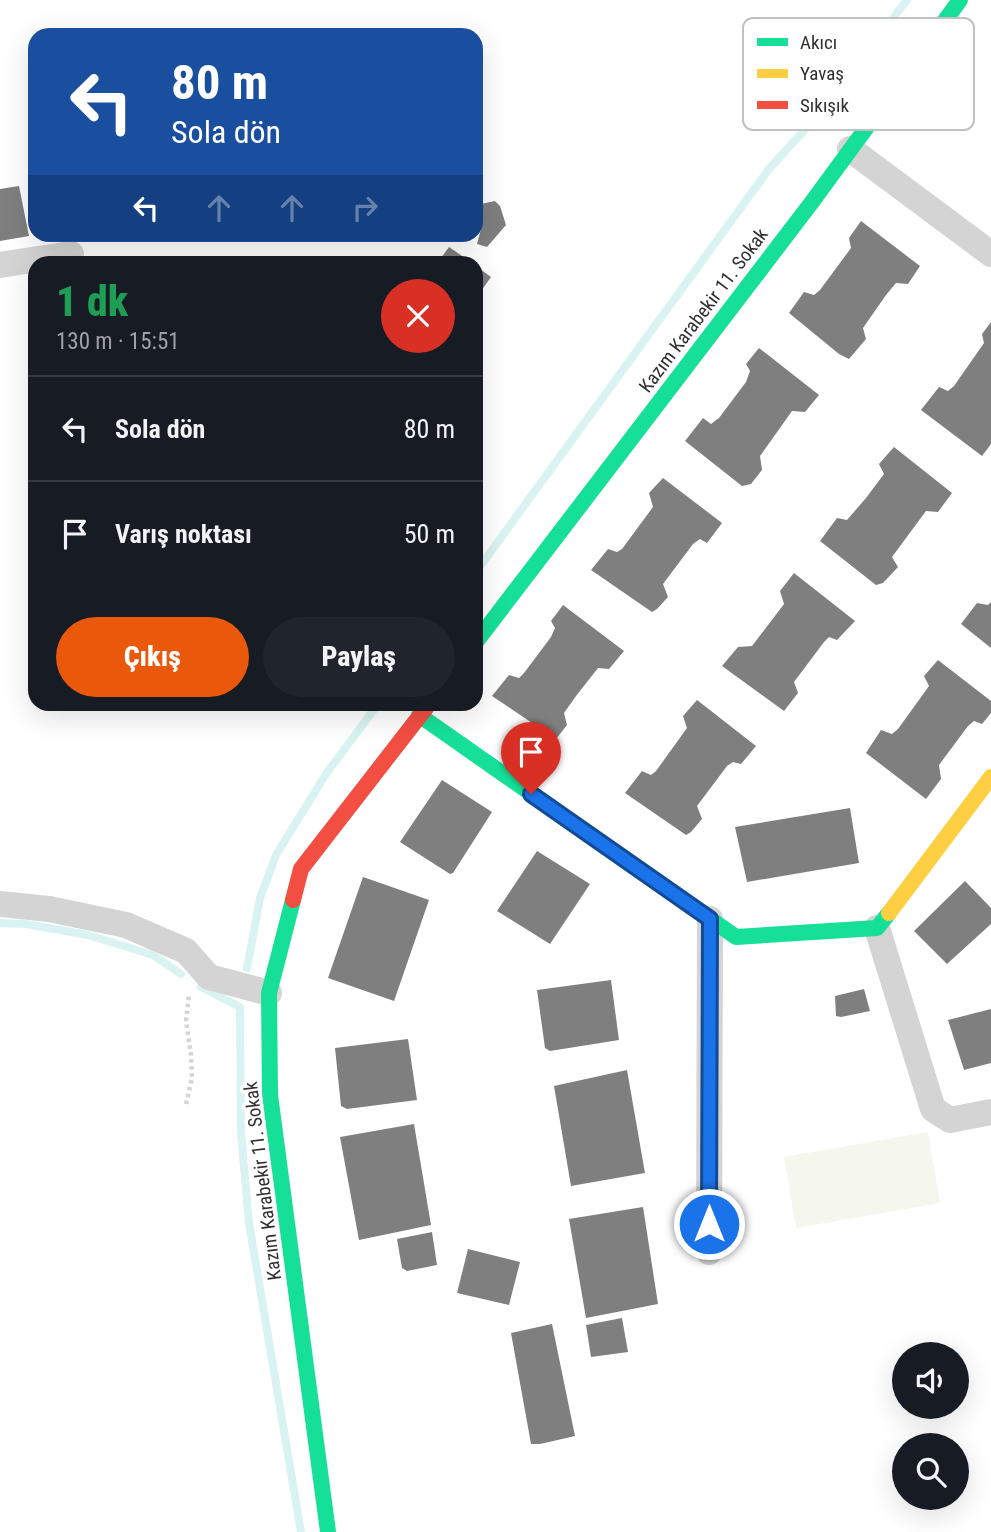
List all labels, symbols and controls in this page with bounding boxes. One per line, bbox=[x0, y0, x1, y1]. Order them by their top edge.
legend bbox=[743, 18, 974, 130]
text: Akıcı bbox=[800, 31, 837, 54]
text: 80 m bbox=[171, 54, 268, 111]
icon: left bbox=[56, 56, 147, 147]
text: Yavaş bbox=[800, 62, 844, 85]
text: Sıkışık bbox=[800, 94, 849, 117]
text: Sola dön bbox=[171, 113, 281, 151]
icon: left bbox=[127, 189, 165, 227]
icon: ahead bbox=[200, 189, 238, 227]
icon: ahead bbox=[273, 189, 311, 227]
icon: right bbox=[346, 189, 384, 227]
street label: Kazım Karabekir 11. Sokak bbox=[634, 223, 773, 397]
text: 1 dk bbox=[56, 277, 128, 326]
button: close bbox=[381, 279, 455, 353]
text: 130 m · 15:51 bbox=[56, 328, 180, 355]
icon: left bbox=[56, 410, 94, 448]
text: Sola dön bbox=[115, 414, 205, 444]
text: 80 m bbox=[404, 414, 455, 444]
icon: arrive bbox=[56, 515, 94, 553]
text: Varış noktası bbox=[115, 519, 252, 549]
text: 50 m bbox=[404, 519, 455, 549]
button: Çıkış bbox=[56, 617, 249, 697]
button: Paylaş bbox=[263, 617, 455, 697]
pin bbox=[501, 722, 561, 794]
icon: arrive bbox=[512, 733, 550, 771]
street label: Kazım Karabekir 11. Sokak bbox=[239, 1080, 286, 1282]
position arrow bbox=[672, 1187, 746, 1261]
map controls bbox=[892, 1342, 969, 1510]
button: sound bbox=[892, 1342, 969, 1419]
button: search bbox=[892, 1433, 969, 1510]

